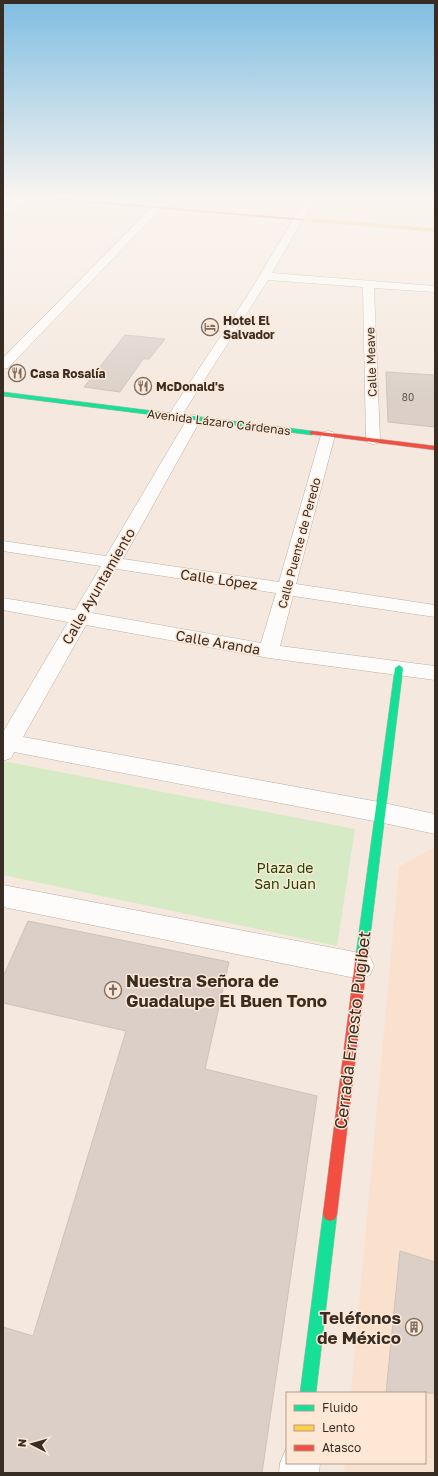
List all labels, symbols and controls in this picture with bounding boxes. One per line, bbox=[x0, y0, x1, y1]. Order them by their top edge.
place label: Hotel El Salvador bbox=[223, 313, 275, 342]
hotel icon: Hotel El Salvador bbox=[200, 317, 220, 337]
street label: Calle Meave bbox=[362, 327, 380, 397]
restaurant icon: Casa Rosalía bbox=[7, 363, 27, 383]
place label: Casa Rosalía bbox=[30, 366, 106, 381]
restaurant icon: McDonald's bbox=[133, 376, 153, 396]
place label: McDonald's bbox=[156, 379, 225, 394]
house number: 80 bbox=[402, 391, 414, 403]
street label: Avenida Lázaro Cárdenas bbox=[146, 406, 292, 438]
street label: Calle Puente de Peredo bbox=[274, 476, 324, 610]
street label: Calle Ayuntamiento bbox=[58, 525, 138, 647]
street label: Calle López bbox=[179, 565, 259, 593]
street label: Calle Aranda bbox=[174, 626, 262, 658]
park label: Plaza de San Juan bbox=[254, 859, 316, 892]
street label: Cerrada Ernesto Pugibet bbox=[329, 929, 375, 1130]
place label: Nuestra Señora de Guadalupe El Buen Tono bbox=[126, 970, 327, 1011]
church icon: Nuestra Señora de Guadalupe El Buen Tono bbox=[103, 980, 123, 1000]
place label: Teléfonos de México bbox=[317, 1307, 401, 1348]
building icon: Teléfonos de México bbox=[404, 1317, 424, 1337]
legend bbox=[286, 1392, 426, 1464]
text: Fluido bbox=[322, 1400, 358, 1415]
text: Lento bbox=[322, 1420, 355, 1435]
north arrow bbox=[12, 1424, 52, 1464]
text: N bbox=[15, 1438, 28, 1448]
text: Atasco bbox=[322, 1440, 361, 1455]

